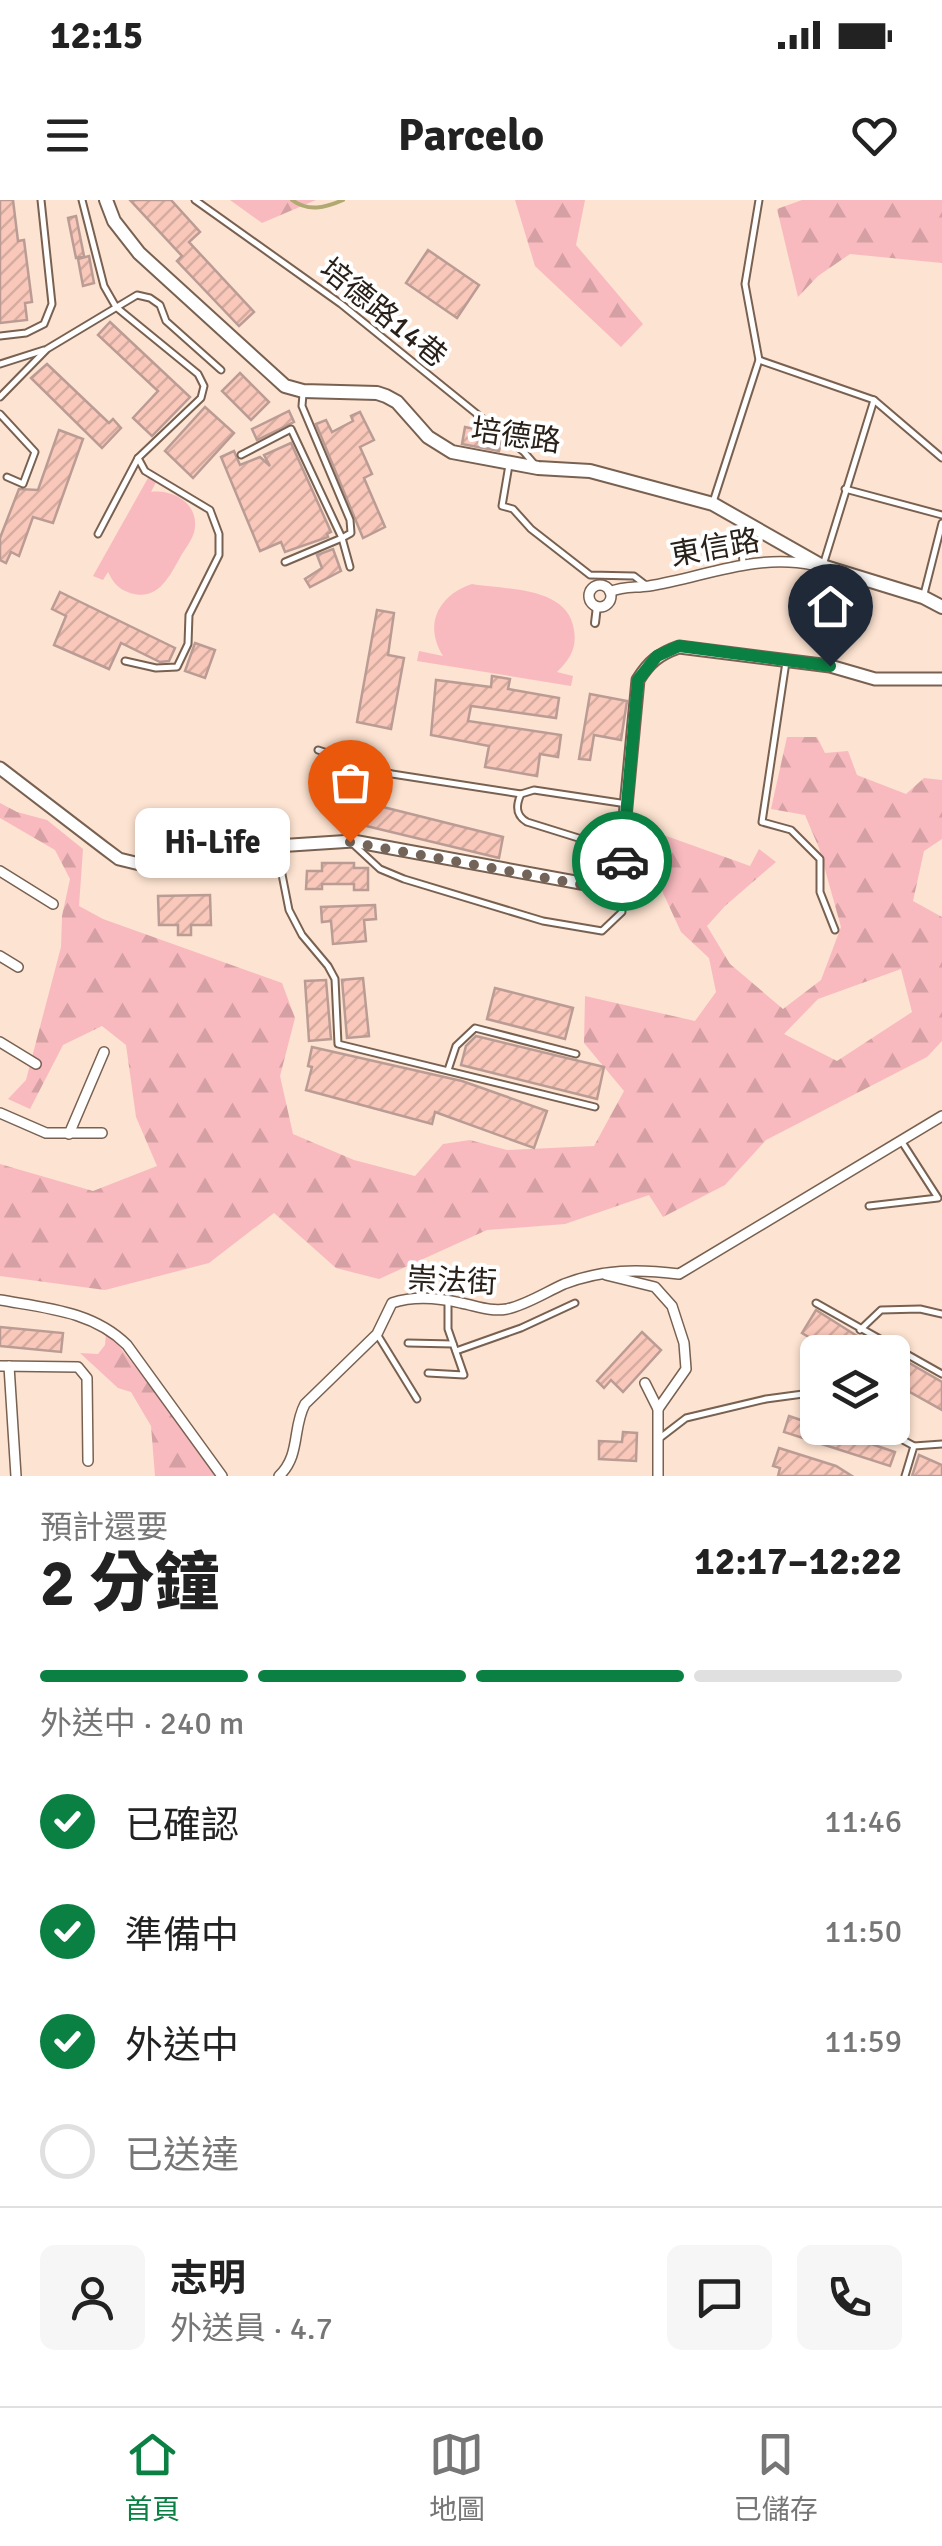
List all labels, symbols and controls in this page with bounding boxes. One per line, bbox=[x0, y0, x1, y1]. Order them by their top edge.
text: 12:15 bbox=[50, 12, 143, 59]
icon: menu bbox=[40, 108, 95, 163]
text: Parcelo bbox=[398, 108, 544, 163]
icon: heart bbox=[847, 108, 902, 163]
street label: 培德路14巷 bbox=[312, 251, 454, 375]
street label: 培德路 bbox=[469, 411, 563, 461]
street label: 東信路 bbox=[667, 522, 763, 574]
pin bbox=[788, 564, 873, 667]
icon: home bbox=[803, 579, 858, 634]
pin bbox=[308, 740, 393, 843]
icon: bag bbox=[323, 755, 378, 810]
callout: Hi-Life bbox=[135, 807, 290, 877]
courier bbox=[572, 811, 672, 911]
text: Hi-Life bbox=[164, 823, 261, 862]
icon: car bbox=[595, 834, 650, 889]
street label: 崇法街 bbox=[406, 1260, 498, 1302]
map controls bbox=[800, 1335, 910, 1445]
button: layers bbox=[800, 1335, 910, 1445]
text: 預計還要 bbox=[40, 1508, 168, 1547]
text: 12:17–12:22 bbox=[694, 1538, 902, 1585]
text: 2 分鐘 bbox=[40, 1544, 219, 1624]
text: 外送中 · 240 m bbox=[40, 1704, 244, 1743]
icon: check bbox=[40, 1794, 95, 1849]
text: 已確認 bbox=[125, 1802, 239, 1849]
text: 11:46 bbox=[824, 1802, 902, 1841]
icon: check bbox=[40, 1904, 95, 1959]
text: 準備中 bbox=[125, 1912, 239, 1959]
text: 11:50 bbox=[824, 1912, 902, 1951]
icon: check bbox=[40, 2014, 95, 2069]
text: 外送中 bbox=[125, 2022, 239, 2069]
text: 11:59 bbox=[824, 2022, 902, 2061]
text: 已送達 bbox=[125, 2132, 239, 2179]
button: person bbox=[40, 2245, 145, 2350]
button: chat bbox=[667, 2245, 772, 2350]
button: phone bbox=[797, 2245, 902, 2350]
text: 志明 bbox=[170, 2255, 246, 2302]
text: 外送員 · 4.7 bbox=[170, 2309, 333, 2348]
tab: 首頁 bbox=[124, 2427, 180, 2527]
tab: 地圖 bbox=[429, 2427, 485, 2527]
tab: 已儲存 bbox=[734, 2427, 818, 2527]

